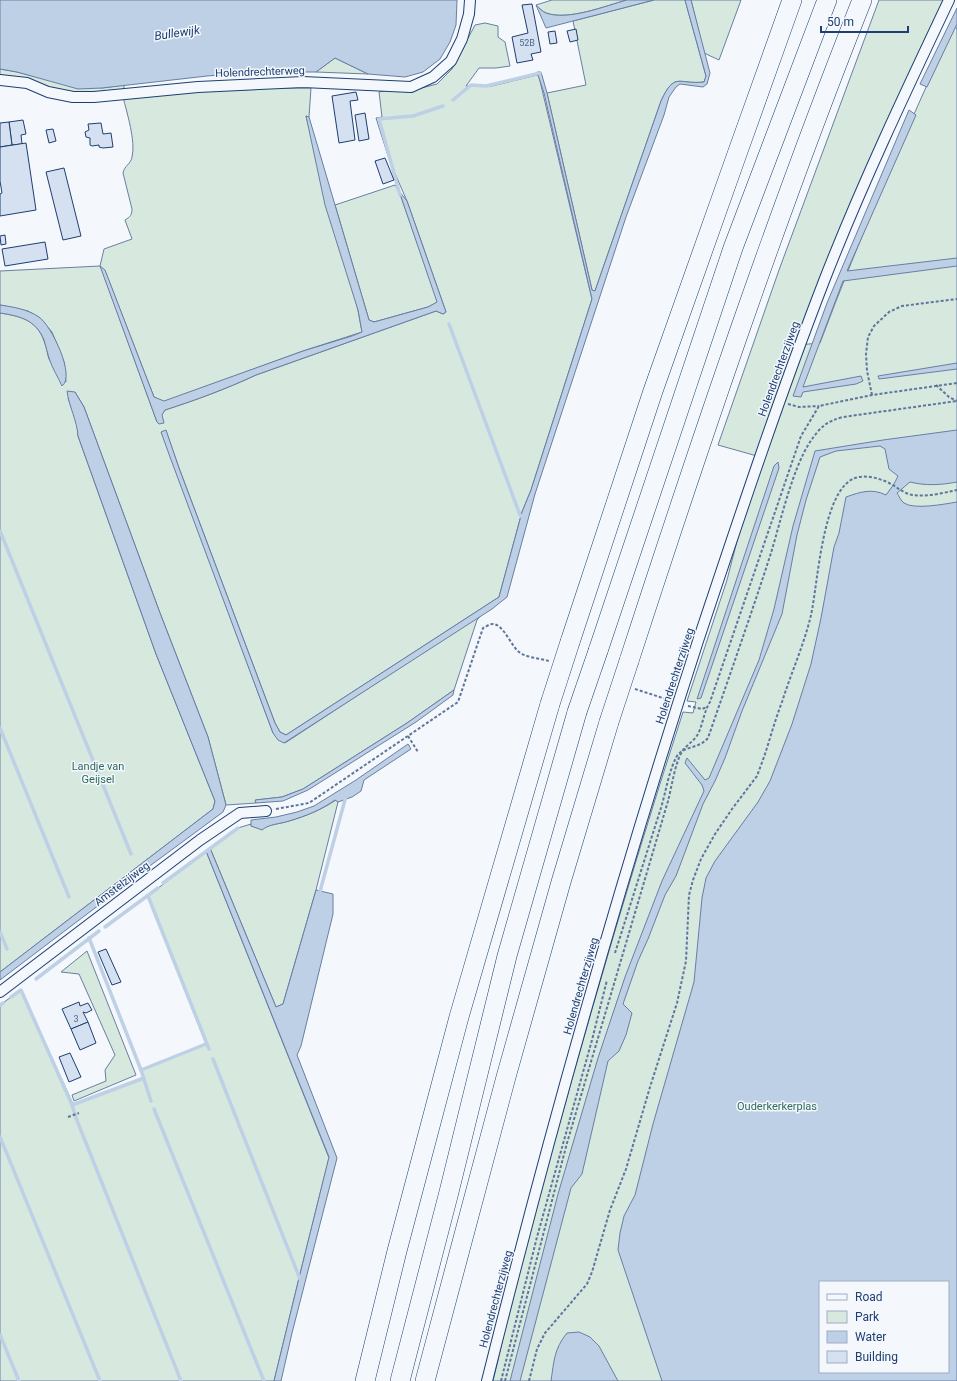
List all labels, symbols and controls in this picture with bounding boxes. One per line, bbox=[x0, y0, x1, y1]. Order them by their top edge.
scale bar bbox=[821, 8, 908, 34]
text: 50 m bbox=[827, 15, 854, 29]
water label: Bullewijk bbox=[153, 23, 202, 43]
house number: 52B bbox=[519, 38, 535, 48]
street label: Holendrechterweg bbox=[215, 64, 305, 80]
street label: Holendrechterzijweg bbox=[756, 320, 802, 418]
street label: Holendrechterzijweg bbox=[653, 626, 697, 726]
park label: Landje van Geijsel bbox=[72, 760, 124, 786]
street label: Amstelzijweg bbox=[92, 859, 152, 909]
street label: Holendrechterzijweg bbox=[561, 936, 601, 1036]
house number: 3 bbox=[73, 1014, 79, 1024]
park label: Ouderkerkerplas bbox=[737, 1100, 817, 1113]
street label: Holendrechterzijweg bbox=[477, 1249, 515, 1349]
legend bbox=[819, 1281, 949, 1373]
text: Road bbox=[855, 1290, 883, 1304]
text: Park bbox=[855, 1310, 880, 1324]
text: Water bbox=[855, 1330, 886, 1344]
text: Building bbox=[855, 1350, 898, 1364]

